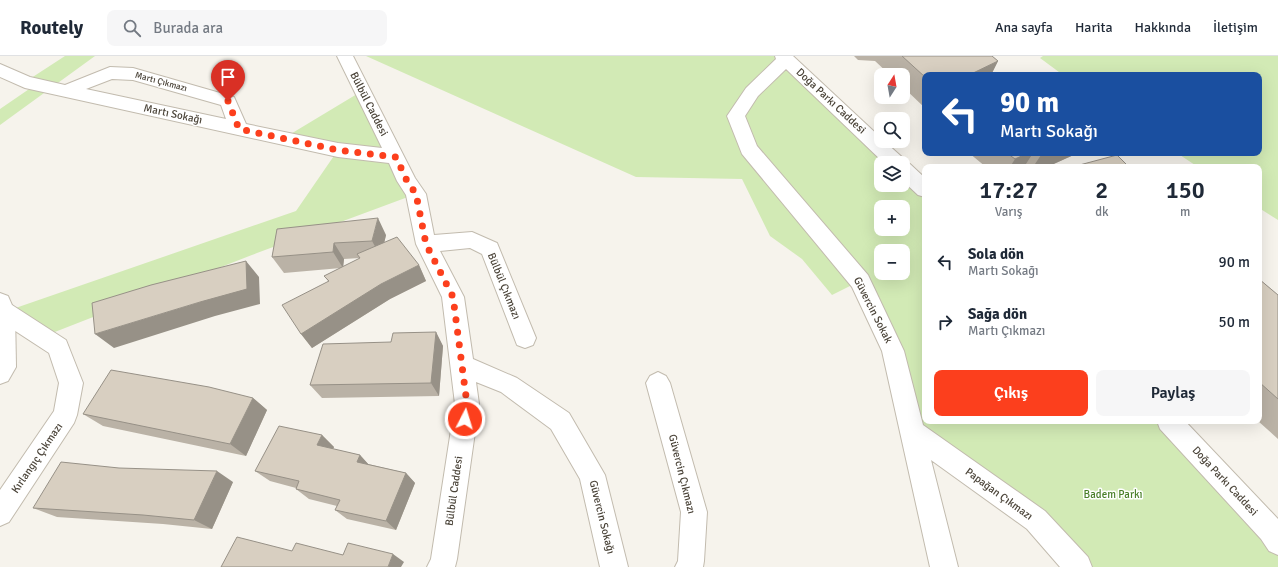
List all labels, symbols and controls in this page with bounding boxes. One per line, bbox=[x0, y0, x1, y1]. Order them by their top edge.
search box bbox=[107, 10, 387, 46]
text: Routely bbox=[20, 16, 83, 40]
icon: search bbox=[121, 17, 143, 39]
text: Burada ara bbox=[153, 19, 223, 37]
text: Ana sayfa bbox=[995, 19, 1053, 36]
text: Harita bbox=[1075, 19, 1113, 36]
text: Hakkında bbox=[1135, 19, 1191, 36]
text: İletişim bbox=[1213, 19, 1258, 36]
pin bbox=[211, 60, 245, 101]
street label: Doğa Parkı Caddesi bbox=[794, 65, 868, 137]
icon: arrive bbox=[217, 66, 239, 88]
north arrow bbox=[874, 68, 910, 104]
map controls bbox=[874, 68, 910, 280]
street label: Martı Çıkmazı bbox=[134, 70, 188, 94]
street label: Bülbül Caddesi bbox=[347, 70, 391, 138]
text: 90 m bbox=[1000, 86, 1059, 120]
icon: left bbox=[934, 88, 986, 140]
street label: Martı Sokağı bbox=[142, 101, 204, 127]
button: search bbox=[874, 112, 910, 148]
text: Martı Sokağı bbox=[1000, 120, 1098, 142]
button: layers bbox=[874, 156, 910, 192]
text: 17:27 bbox=[979, 175, 1038, 205]
text: 2 bbox=[1095, 175, 1108, 205]
text: 150 bbox=[1166, 175, 1205, 205]
button: + bbox=[874, 200, 910, 236]
text: Varış bbox=[995, 204, 1022, 220]
text: dk bbox=[1095, 204, 1109, 220]
text: m bbox=[1180, 204, 1190, 220]
button: − bbox=[874, 244, 910, 280]
text: Sola dön bbox=[968, 245, 1024, 263]
street label: Bülbül Çıkmazı bbox=[485, 251, 523, 321]
icon: left bbox=[934, 251, 956, 273]
text: 90 m bbox=[1219, 253, 1250, 271]
text: Martı Sokağı bbox=[968, 263, 1039, 279]
street label: Güvercin Sokak bbox=[851, 275, 895, 346]
text: Sağa dön bbox=[968, 305, 1027, 323]
icon: right bbox=[934, 311, 956, 333]
text: 50 m bbox=[1219, 313, 1250, 331]
text: Martı Çıkmazı bbox=[968, 323, 1045, 339]
button: Çıkış bbox=[934, 370, 1088, 416]
button: Paylaş bbox=[1096, 370, 1250, 416]
position arrow bbox=[444, 398, 486, 440]
street label: Kırlangıç Çıkmazı bbox=[9, 420, 65, 496]
street label: Güvercin Çıkmazı bbox=[666, 433, 698, 515]
street label: Doğa Parkı Caddesi bbox=[1189, 444, 1261, 518]
street label: Bülbül Caddesi bbox=[443, 455, 465, 527]
street label: Papağan Çıkmazı bbox=[963, 465, 1035, 523]
street label: Güvercin Sokağı bbox=[587, 479, 617, 555]
park label: Badem Parkı bbox=[1084, 488, 1142, 501]

